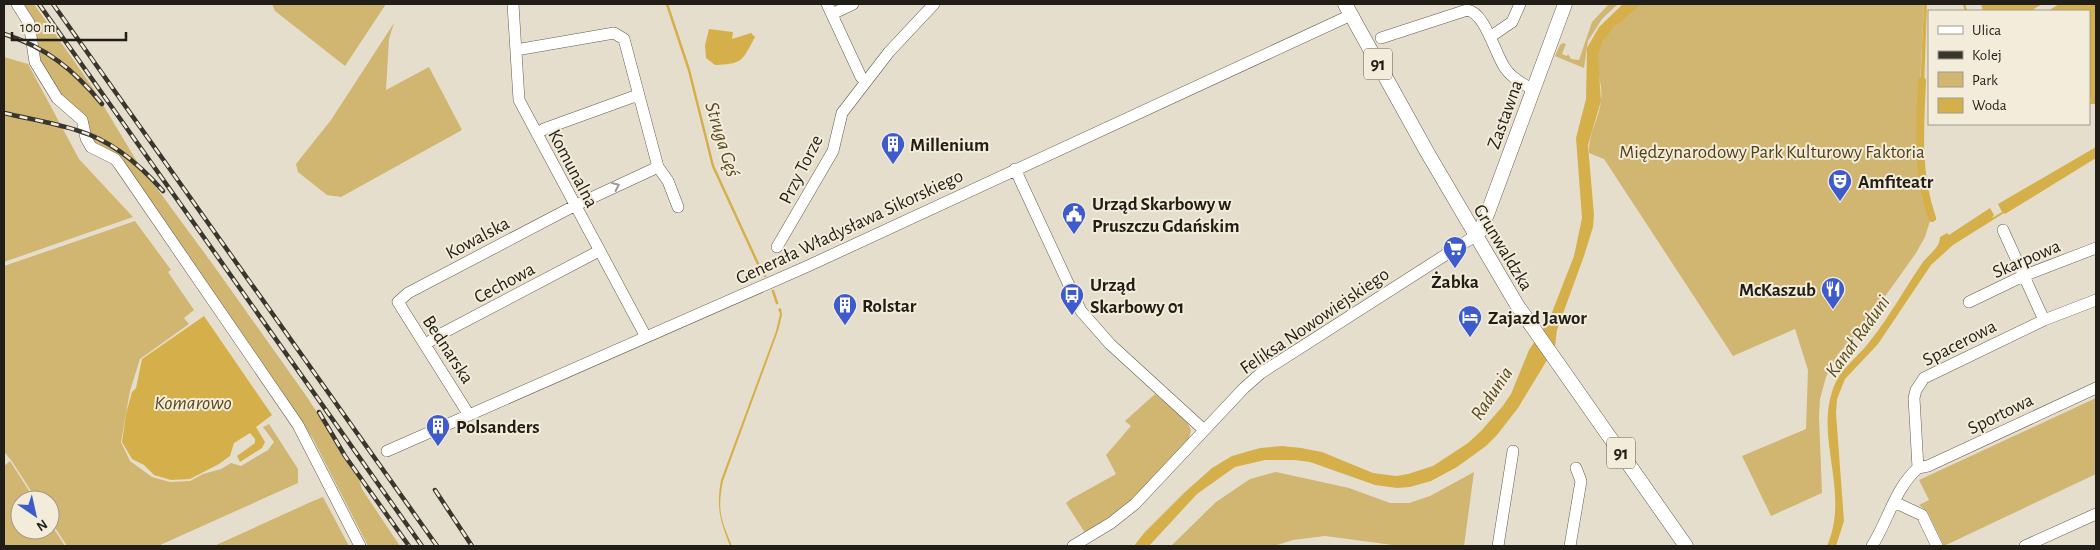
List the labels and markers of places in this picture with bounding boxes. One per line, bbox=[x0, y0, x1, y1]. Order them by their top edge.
building icon: Millenium bbox=[880, 131, 906, 165]
place label: Millenium bbox=[910, 136, 989, 155]
theatre icon: Amfiteatr bbox=[1827, 168, 1853, 202]
place label: Amfiteatr bbox=[1858, 173, 1934, 192]
place label: Urząd Skarbowy w Pruszczu Gdańskim bbox=[1092, 195, 1239, 236]
public building icon: Urząd Skarbowy w Pruszczu Gdańskim bbox=[1061, 201, 1087, 235]
supermarket icon: Żabka bbox=[1442, 235, 1468, 269]
place label: Żabka bbox=[1431, 271, 1479, 292]
place label: Urząd Skarbowy 01 bbox=[1090, 276, 1184, 317]
restaurant icon: McKaszub bbox=[1820, 276, 1846, 310]
place label: McKaszub bbox=[1739, 281, 1816, 300]
bus stop icon: Urząd Skarbowy 01 bbox=[1059, 282, 1085, 316]
building icon: Rolstar bbox=[832, 292, 858, 326]
place label: Rolstar bbox=[862, 297, 917, 316]
hotel icon: Zajazd Jawor bbox=[1457, 304, 1483, 338]
place label: Zajazd Jawor bbox=[1488, 309, 1587, 328]
building icon: Polsanders bbox=[425, 413, 451, 447]
place label: Polsanders bbox=[456, 418, 540, 437]

